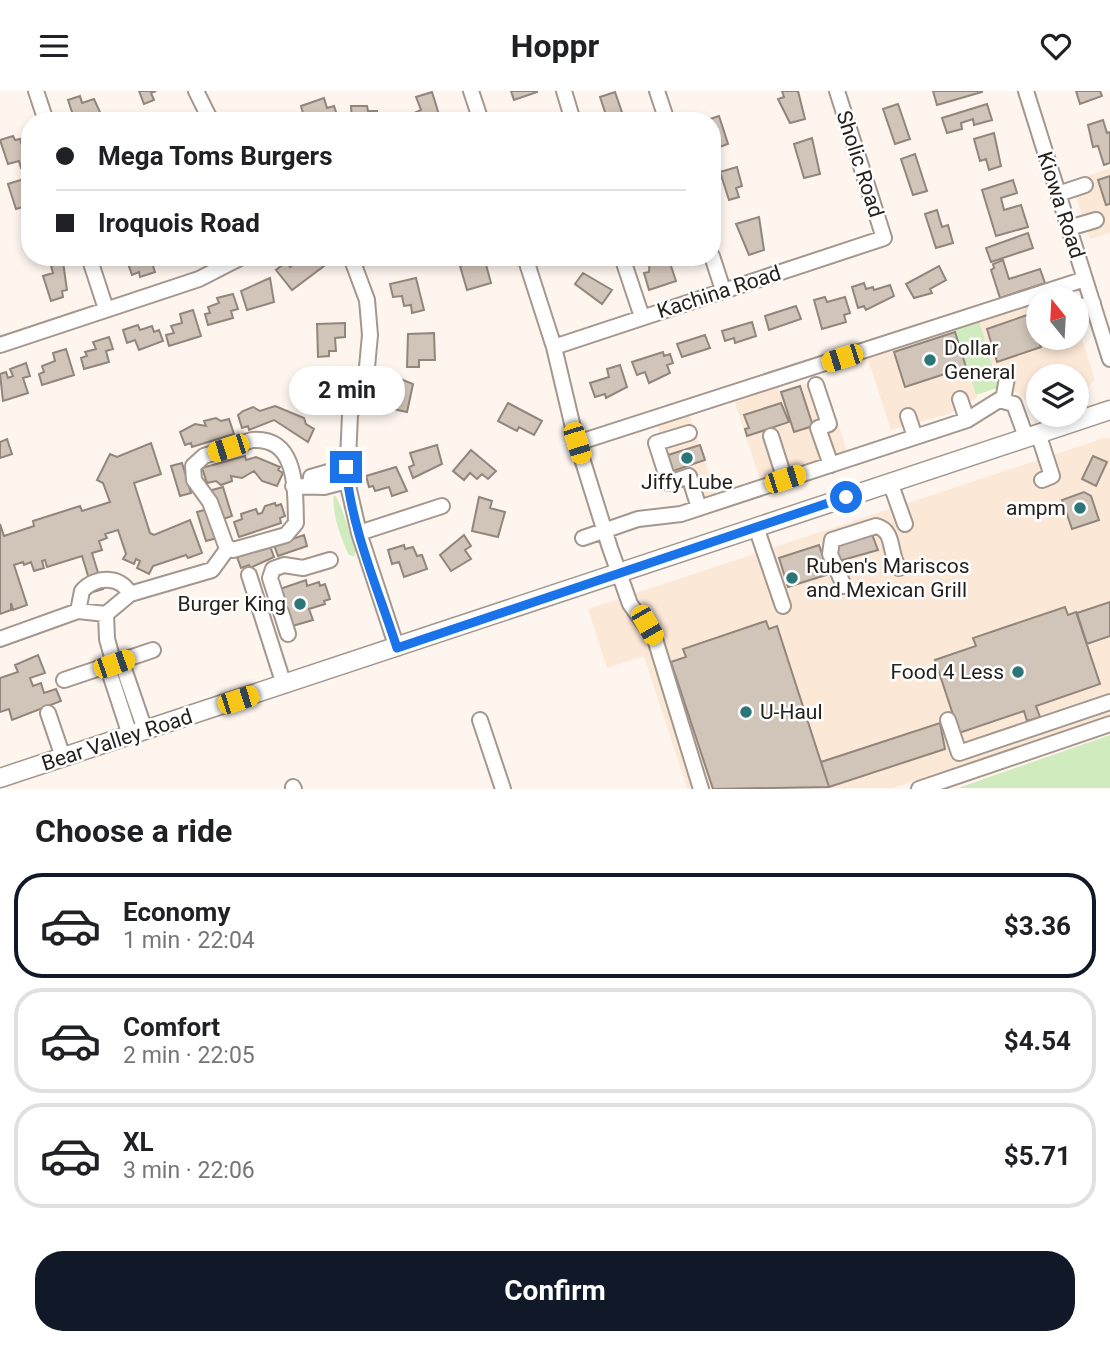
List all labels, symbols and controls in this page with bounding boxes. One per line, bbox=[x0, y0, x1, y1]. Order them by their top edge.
icon: menu bbox=[35, 27, 73, 65]
text: Hoppr bbox=[511, 27, 599, 65]
icon: heart bbox=[1037, 27, 1075, 65]
street label: Sholic Road bbox=[831, 108, 889, 220]
text: Mega Toms Burgers bbox=[98, 141, 333, 171]
street label: Kiowa Road bbox=[1032, 149, 1090, 261]
text: Iroquois Road bbox=[98, 208, 260, 238]
street label: Kachina Road bbox=[654, 261, 784, 323]
north arrow bbox=[1026, 287, 1088, 350]
map controls bbox=[1026, 287, 1089, 427]
place label: Dollar General bbox=[944, 336, 1015, 384]
car bbox=[819, 342, 866, 374]
marker: Dollar General bbox=[922, 352, 938, 368]
button: layers bbox=[1026, 364, 1089, 427]
callout: 2 min bbox=[288, 365, 404, 415]
text: 2 min bbox=[318, 377, 376, 404]
car bbox=[561, 420, 594, 466]
car bbox=[205, 432, 252, 464]
marker: Jiffy Lube bbox=[679, 450, 695, 466]
route end bbox=[330, 451, 362, 483]
car bbox=[762, 463, 809, 495]
place label: Jiffy Lube bbox=[641, 470, 733, 494]
route start bbox=[830, 481, 862, 513]
place label: ampm bbox=[1006, 496, 1066, 520]
marker: ampm bbox=[1072, 500, 1088, 516]
place label: Ruben's Mariscos and Mexican Grill bbox=[806, 554, 970, 602]
marker: Ruben's Mariscos and Mexican Grill bbox=[784, 570, 800, 586]
place label: Burger King bbox=[177, 592, 286, 616]
marker: Burger King bbox=[292, 596, 308, 612]
car bbox=[628, 602, 667, 648]
car bbox=[91, 647, 138, 681]
place label: Food 4 Less bbox=[890, 660, 1004, 684]
marker: Food 4 Less bbox=[1010, 664, 1026, 680]
car bbox=[215, 684, 262, 716]
place label: U-Haul bbox=[760, 700, 823, 724]
street label: Bear Valley Road bbox=[39, 704, 195, 776]
marker: U-Haul bbox=[738, 704, 754, 720]
text: Choose a ride bbox=[35, 812, 232, 850]
icon: car bbox=[39, 894, 102, 957]
text: Economy bbox=[123, 897, 230, 927]
text: $3.36 bbox=[1004, 911, 1071, 941]
text: 1 min · 22:04 bbox=[123, 927, 255, 954]
icon: car bbox=[39, 1009, 102, 1072]
text: Comfort bbox=[123, 1012, 220, 1042]
text: $4.54 bbox=[1004, 1026, 1071, 1056]
text: 2 min · 22:05 bbox=[123, 1042, 255, 1069]
icon: car bbox=[39, 1124, 102, 1187]
text: XL bbox=[123, 1127, 154, 1157]
text: $5.71 bbox=[1004, 1141, 1071, 1171]
text: 3 min · 22:06 bbox=[123, 1157, 255, 1184]
button: Confirm bbox=[35, 1251, 1075, 1331]

